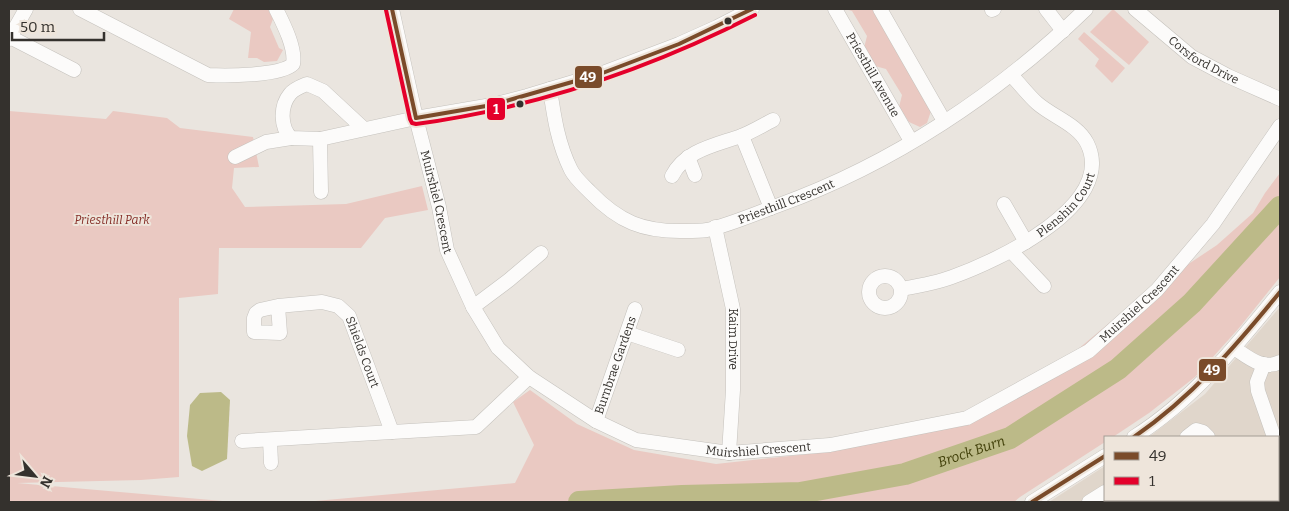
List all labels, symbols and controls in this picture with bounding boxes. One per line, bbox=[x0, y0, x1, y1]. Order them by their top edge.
scale bar bbox=[12, 10, 105, 42]
unlabelled marker bbox=[723, 16, 733, 26]
text: 50 m bbox=[20, 18, 56, 36]
street label: Priesthill Avenue bbox=[843, 30, 903, 120]
street label: Corsford Drive bbox=[1166, 33, 1241, 87]
line badge: 49 bbox=[574, 65, 603, 89]
text: 49 bbox=[580, 69, 596, 86]
line badge: 1 bbox=[486, 97, 506, 121]
unlabelled marker bbox=[515, 99, 525, 109]
text: 1 bbox=[493, 101, 499, 118]
street label: Muirshiel Crescent bbox=[418, 149, 455, 257]
street label: Plenshin Court bbox=[1034, 171, 1098, 240]
street label: Priesthill Crescent bbox=[736, 176, 837, 227]
park label: Priesthill Park bbox=[74, 213, 150, 227]
street label: Muirshiel Crescent bbox=[1097, 262, 1182, 345]
street label: Kaim Drive bbox=[726, 308, 740, 370]
street label: Burnbrae Gardens bbox=[592, 314, 639, 416]
street label: Shields Court bbox=[343, 315, 382, 390]
line badge: 49 bbox=[1198, 358, 1227, 382]
text: 49 bbox=[1204, 362, 1220, 379]
water label: Brock Burn bbox=[935, 432, 1007, 471]
legend bbox=[1104, 436, 1279, 501]
street label: Muirshiel Crescent bbox=[705, 439, 812, 460]
text: 49 bbox=[1149, 447, 1167, 465]
north arrow bbox=[10, 451, 60, 501]
text: 1 bbox=[1149, 472, 1155, 490]
text: N bbox=[36, 473, 56, 491]

